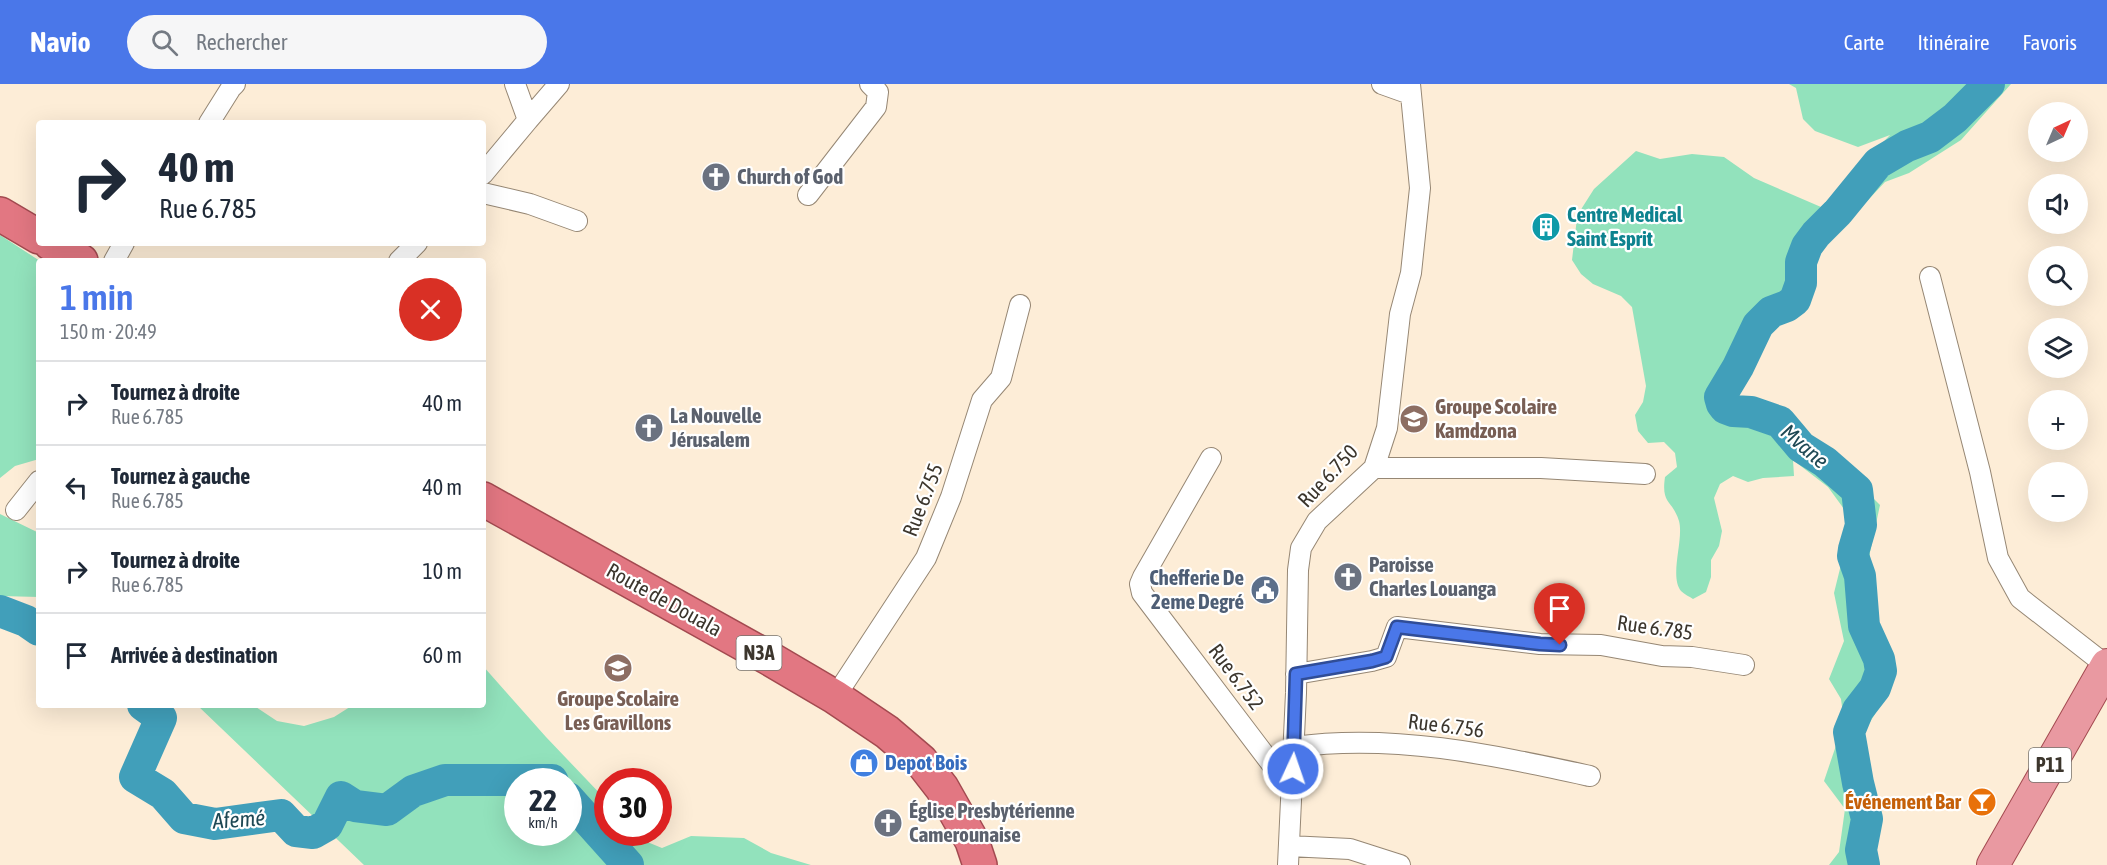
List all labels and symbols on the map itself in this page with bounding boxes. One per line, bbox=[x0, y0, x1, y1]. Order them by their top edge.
north arrow bbox=[2028, 102, 2088, 162]
church icon: Church of God bbox=[700, 161, 732, 193]
place label: Church of God bbox=[737, 164, 843, 188]
place label: Centre Medical Saint Esprit bbox=[1567, 202, 1683, 250]
building icon: Centre Medical Saint Esprit bbox=[1530, 211, 1562, 243]
place label: Groupe Scolaire Kamdzona bbox=[1435, 394, 1557, 442]
place label: La Nouvelle Jérusalem bbox=[669, 403, 762, 451]
school or university icon: Groupe Scolaire Kamdzona bbox=[1398, 403, 1430, 435]
church icon: La Nouvelle Jérusalem bbox=[633, 412, 665, 444]
water label: Mvane bbox=[1776, 418, 1834, 474]
street label: Rue 6.750 bbox=[1292, 439, 1362, 511]
street label: Rue 6.755 bbox=[897, 460, 947, 540]
place label: Paroisse Charles Louanga bbox=[1369, 552, 1496, 600]
street label: Route de Douala bbox=[603, 558, 726, 641]
church icon: Paroisse Charles Louanga bbox=[1332, 561, 1364, 593]
place label: Chefferie De 2eme Degré bbox=[1149, 565, 1244, 613]
public building icon: Chefferie De 2eme Degré bbox=[1249, 574, 1281, 606]
pin bbox=[1534, 583, 1585, 645]
street label: Rue 6.785 bbox=[1616, 610, 1695, 644]
road number: N3A bbox=[736, 636, 782, 670]
street label: Rue 6.752 bbox=[1204, 639, 1269, 714]
school or university icon: Groupe Scolaire Les Gravillons bbox=[602, 652, 634, 684]
place label: Groupe Scolaire Les Gravillons bbox=[557, 686, 679, 734]
street label: Rue 6.756 bbox=[1407, 708, 1486, 742]
position arrow bbox=[1261, 737, 1325, 801]
shop icon: Depot Bois bbox=[848, 747, 880, 779]
road number: P11 bbox=[2029, 748, 2071, 782]
place label: Depot Bois bbox=[885, 750, 968, 774]
speed limit sign: 30 bbox=[594, 768, 672, 846]
bar icon: Événement Bar bbox=[1966, 786, 1998, 818]
place label: Événement Bar bbox=[1845, 789, 1962, 813]
place label: Église Presbytérienne Camerounaise bbox=[909, 798, 1075, 846]
water label: Afemé bbox=[211, 804, 266, 834]
church icon: Église Presbytérienne Camerounaise bbox=[872, 807, 904, 839]

